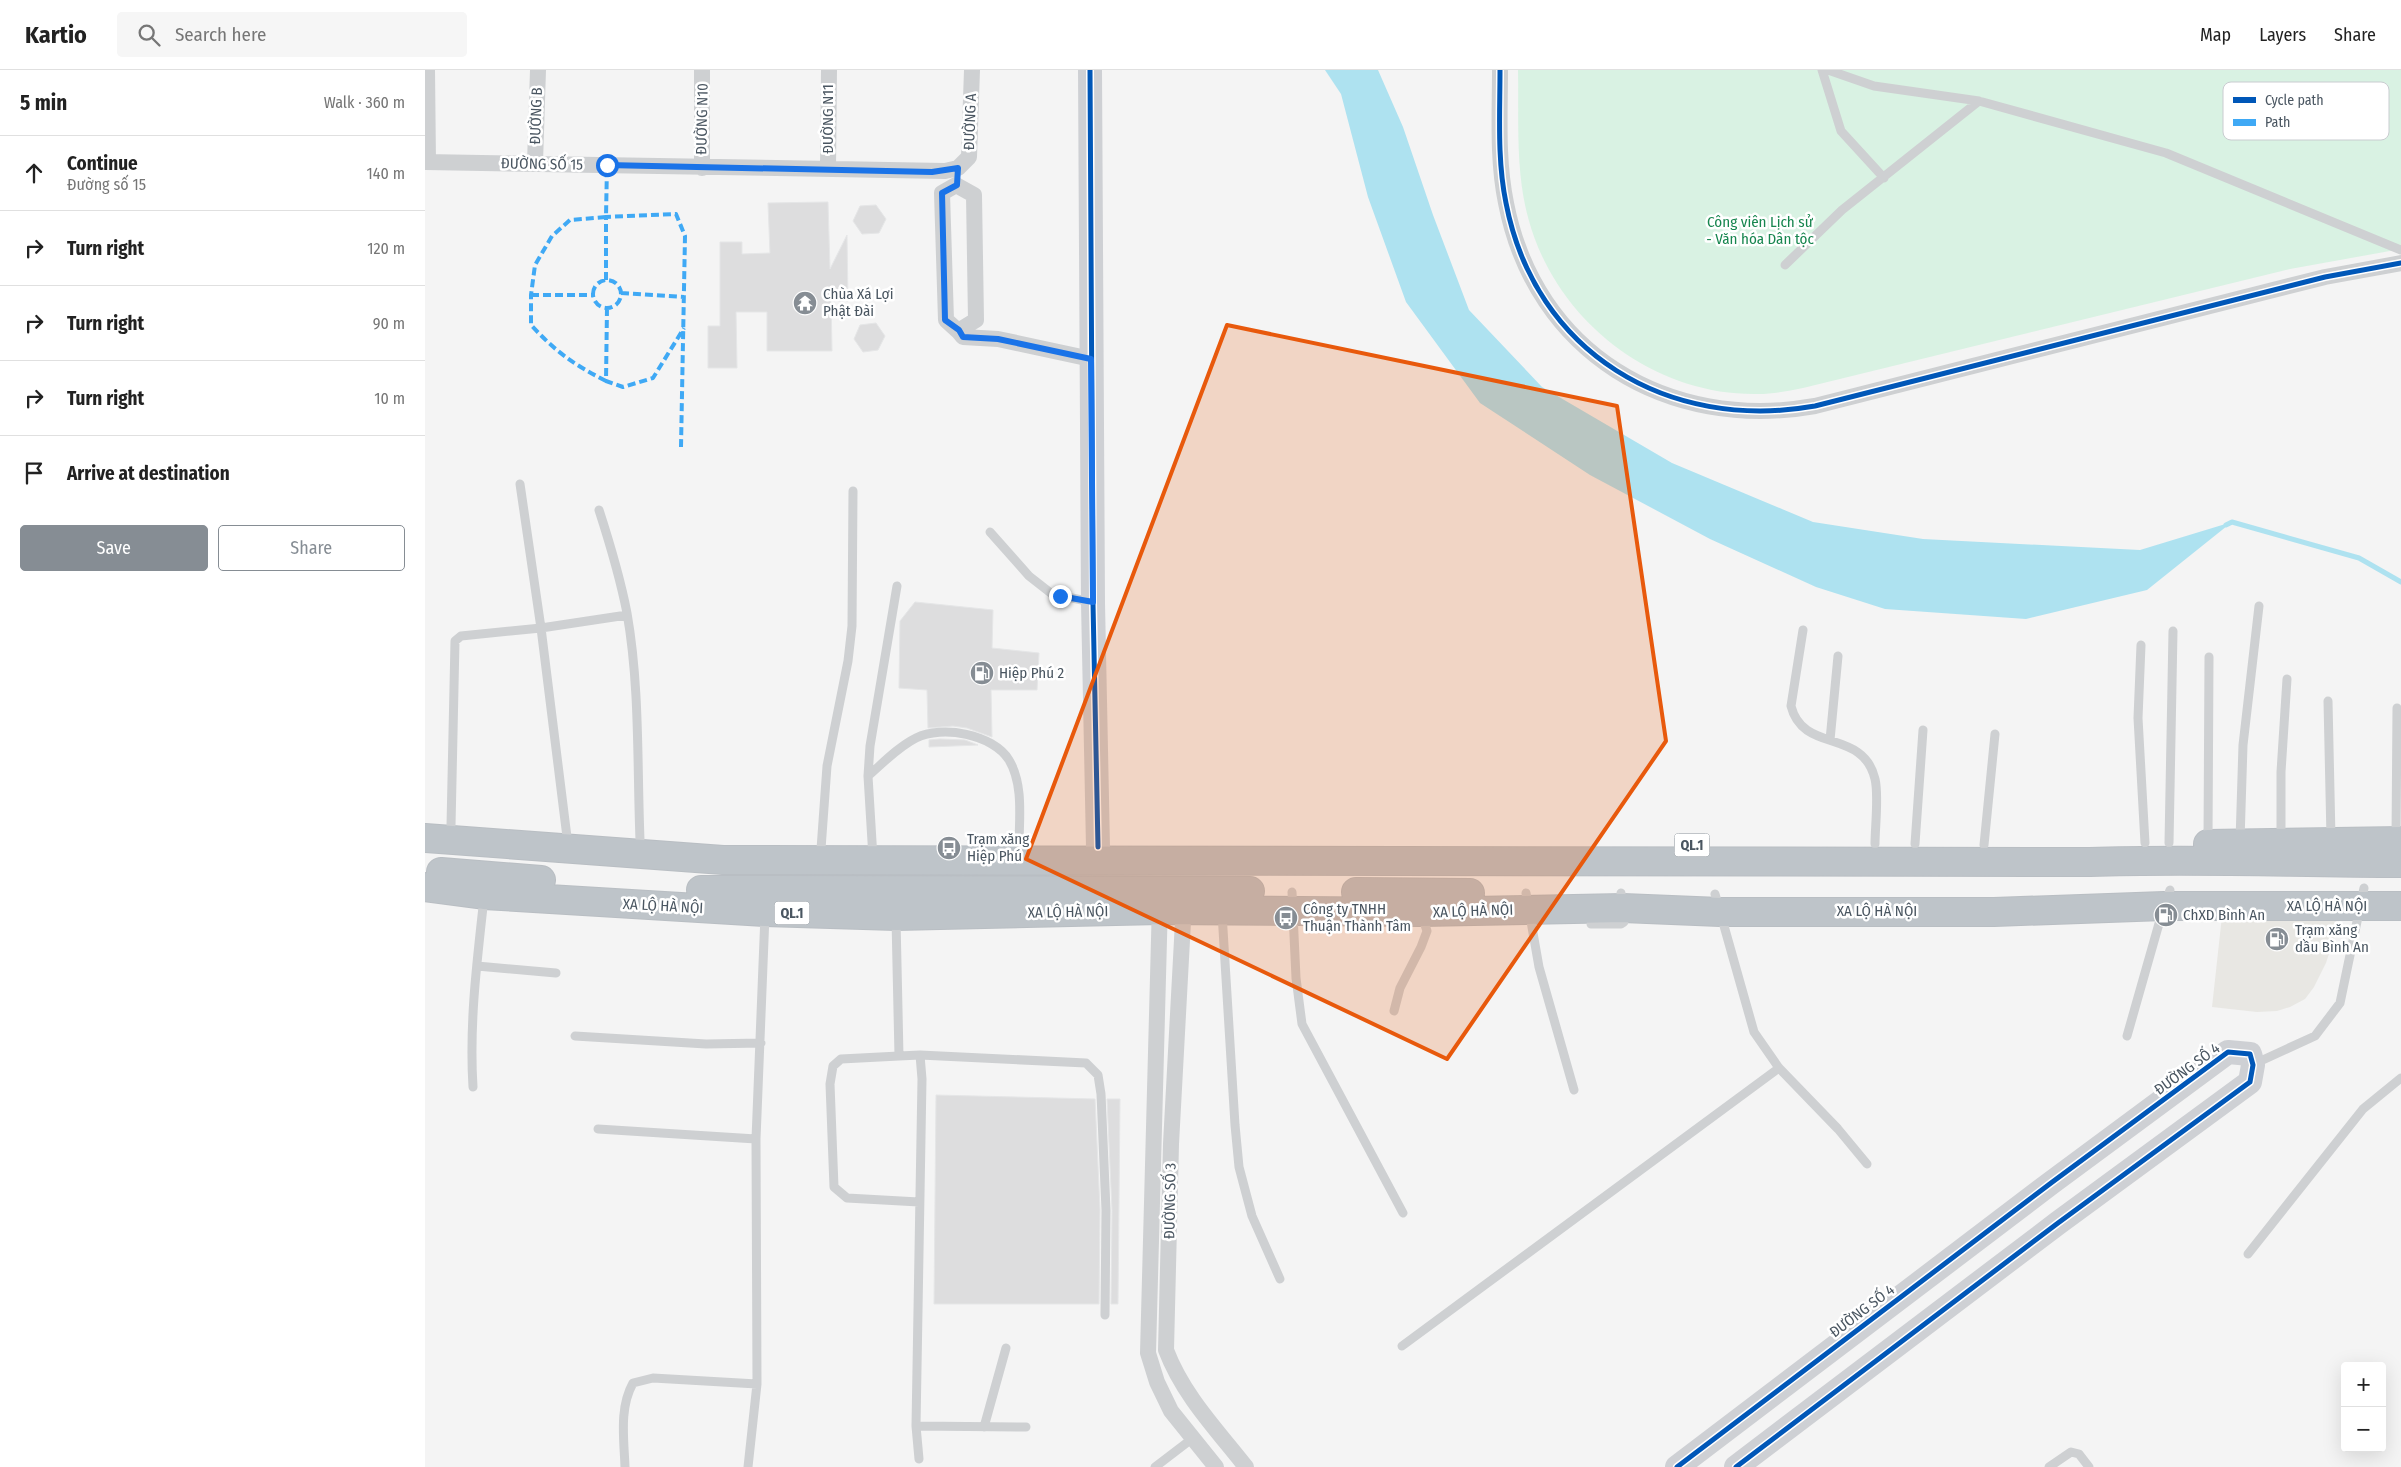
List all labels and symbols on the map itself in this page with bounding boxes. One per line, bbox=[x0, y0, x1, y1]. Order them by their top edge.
legend bbox=[2223, 82, 2389, 140]
street label: ĐƯỜNG N10 bbox=[692, 83, 712, 155]
street label: ĐƯỜNG N11 bbox=[819, 84, 837, 154]
street label: ĐƯỜNG B bbox=[526, 87, 546, 145]
text: Cycle path bbox=[2265, 92, 2324, 109]
street label: ĐƯỜNG A bbox=[960, 93, 980, 151]
text: Path bbox=[2265, 114, 2290, 131]
street label: ĐƯỜNG SỐ 15 bbox=[501, 152, 583, 174]
route start bbox=[596, 154, 619, 177]
park label: Công viên Lịch sử - Văn hóa Dân tộc bbox=[1706, 213, 1814, 248]
place label: Chùa Xá Lợi Phật Đài bbox=[823, 285, 893, 320]
temple icon: Chùa Xá Lợi Phật Đài bbox=[792, 290, 818, 316]
route end bbox=[1049, 585, 1072, 608]
fuel station icon: Hiệp Phú 2 bbox=[969, 660, 995, 686]
place label: Hiệp Phú 2 bbox=[999, 664, 1065, 682]
place label: Trạm xăng Hiệp Phú bbox=[967, 830, 1029, 865]
road number: QL.1 bbox=[1675, 834, 1709, 856]
bus stop icon: Trạm xăng Hiệp Phú bbox=[936, 835, 962, 861]
street label: XA LỘ HÀ NỘI bbox=[622, 895, 704, 917]
street label: XA LỘ HÀ NỘI bbox=[2287, 897, 2367, 915]
place label: Công ty TNHH Thuận Thành Tâm bbox=[1303, 900, 1411, 935]
road number: QL.1 bbox=[775, 901, 809, 924]
street label: XA LỘ HÀ NỘI bbox=[1432, 901, 1514, 921]
street label: XA LỘ HÀ NỘI bbox=[1028, 902, 1108, 922]
street label: XA LỘ HÀ NỘI bbox=[1837, 902, 1917, 920]
fuel station icon: ChXD Bình An bbox=[2153, 902, 2179, 928]
bus stop icon: Công ty TNHH Thuận Thành Tâm bbox=[1273, 905, 1299, 931]
place label: ChXD Bình An bbox=[2183, 906, 2265, 924]
place label: Trạm xăng dầu Bình An bbox=[2295, 921, 2369, 956]
fuel station icon: Trạm xăng dầu Bình An bbox=[2264, 926, 2290, 952]
street label: ĐƯỜNG SỐ 4 bbox=[2150, 1038, 2223, 1099]
street label: ĐƯỜNG SỐ 3 bbox=[1158, 1162, 1180, 1239]
street label: ĐƯỜNG SỐ 4 bbox=[1825, 1279, 1898, 1341]

